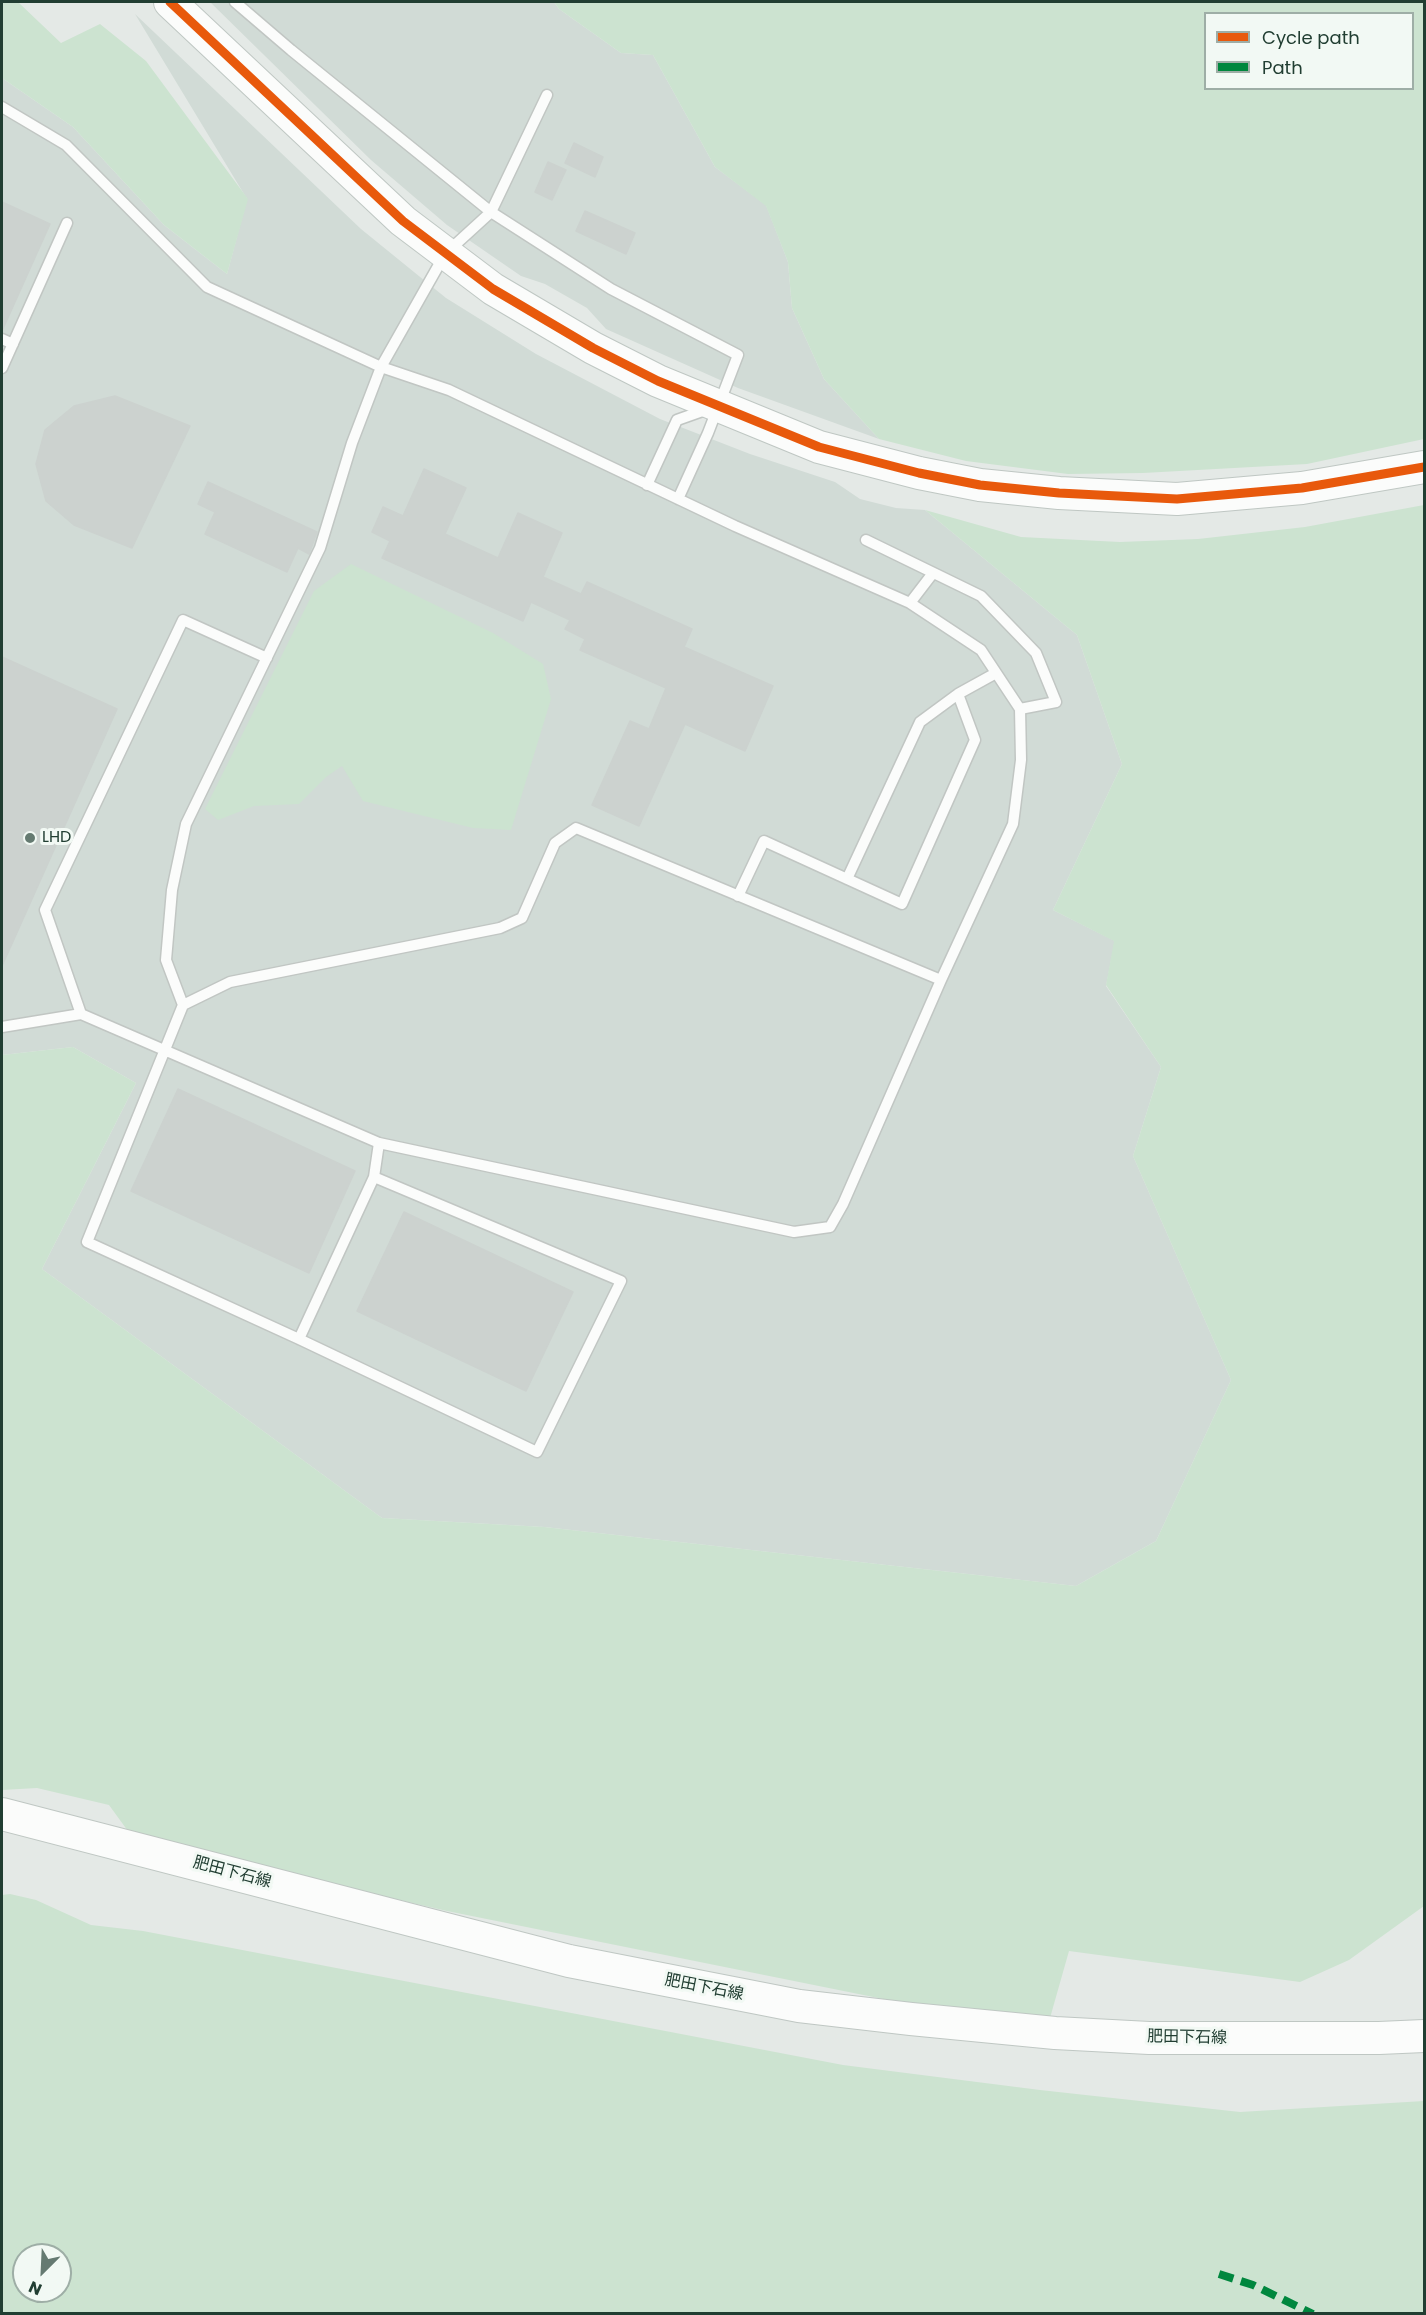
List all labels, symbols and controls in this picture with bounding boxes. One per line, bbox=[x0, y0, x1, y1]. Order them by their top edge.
legend bbox=[1204, 12, 1414, 90]
text: Cycle path bbox=[1262, 25, 1360, 50]
text: Path bbox=[1262, 55, 1303, 80]
place label: LHD bbox=[42, 828, 71, 848]
marker: LHD bbox=[23, 831, 37, 845]
street label: 肥田下石線 bbox=[191, 1853, 273, 1893]
street label: 肥田下石線 bbox=[663, 1971, 745, 2005]
street label: 肥田下石線 bbox=[1147, 2028, 1227, 2048]
north arrow bbox=[12, 2243, 72, 2303]
text: N bbox=[25, 2275, 45, 2301]

